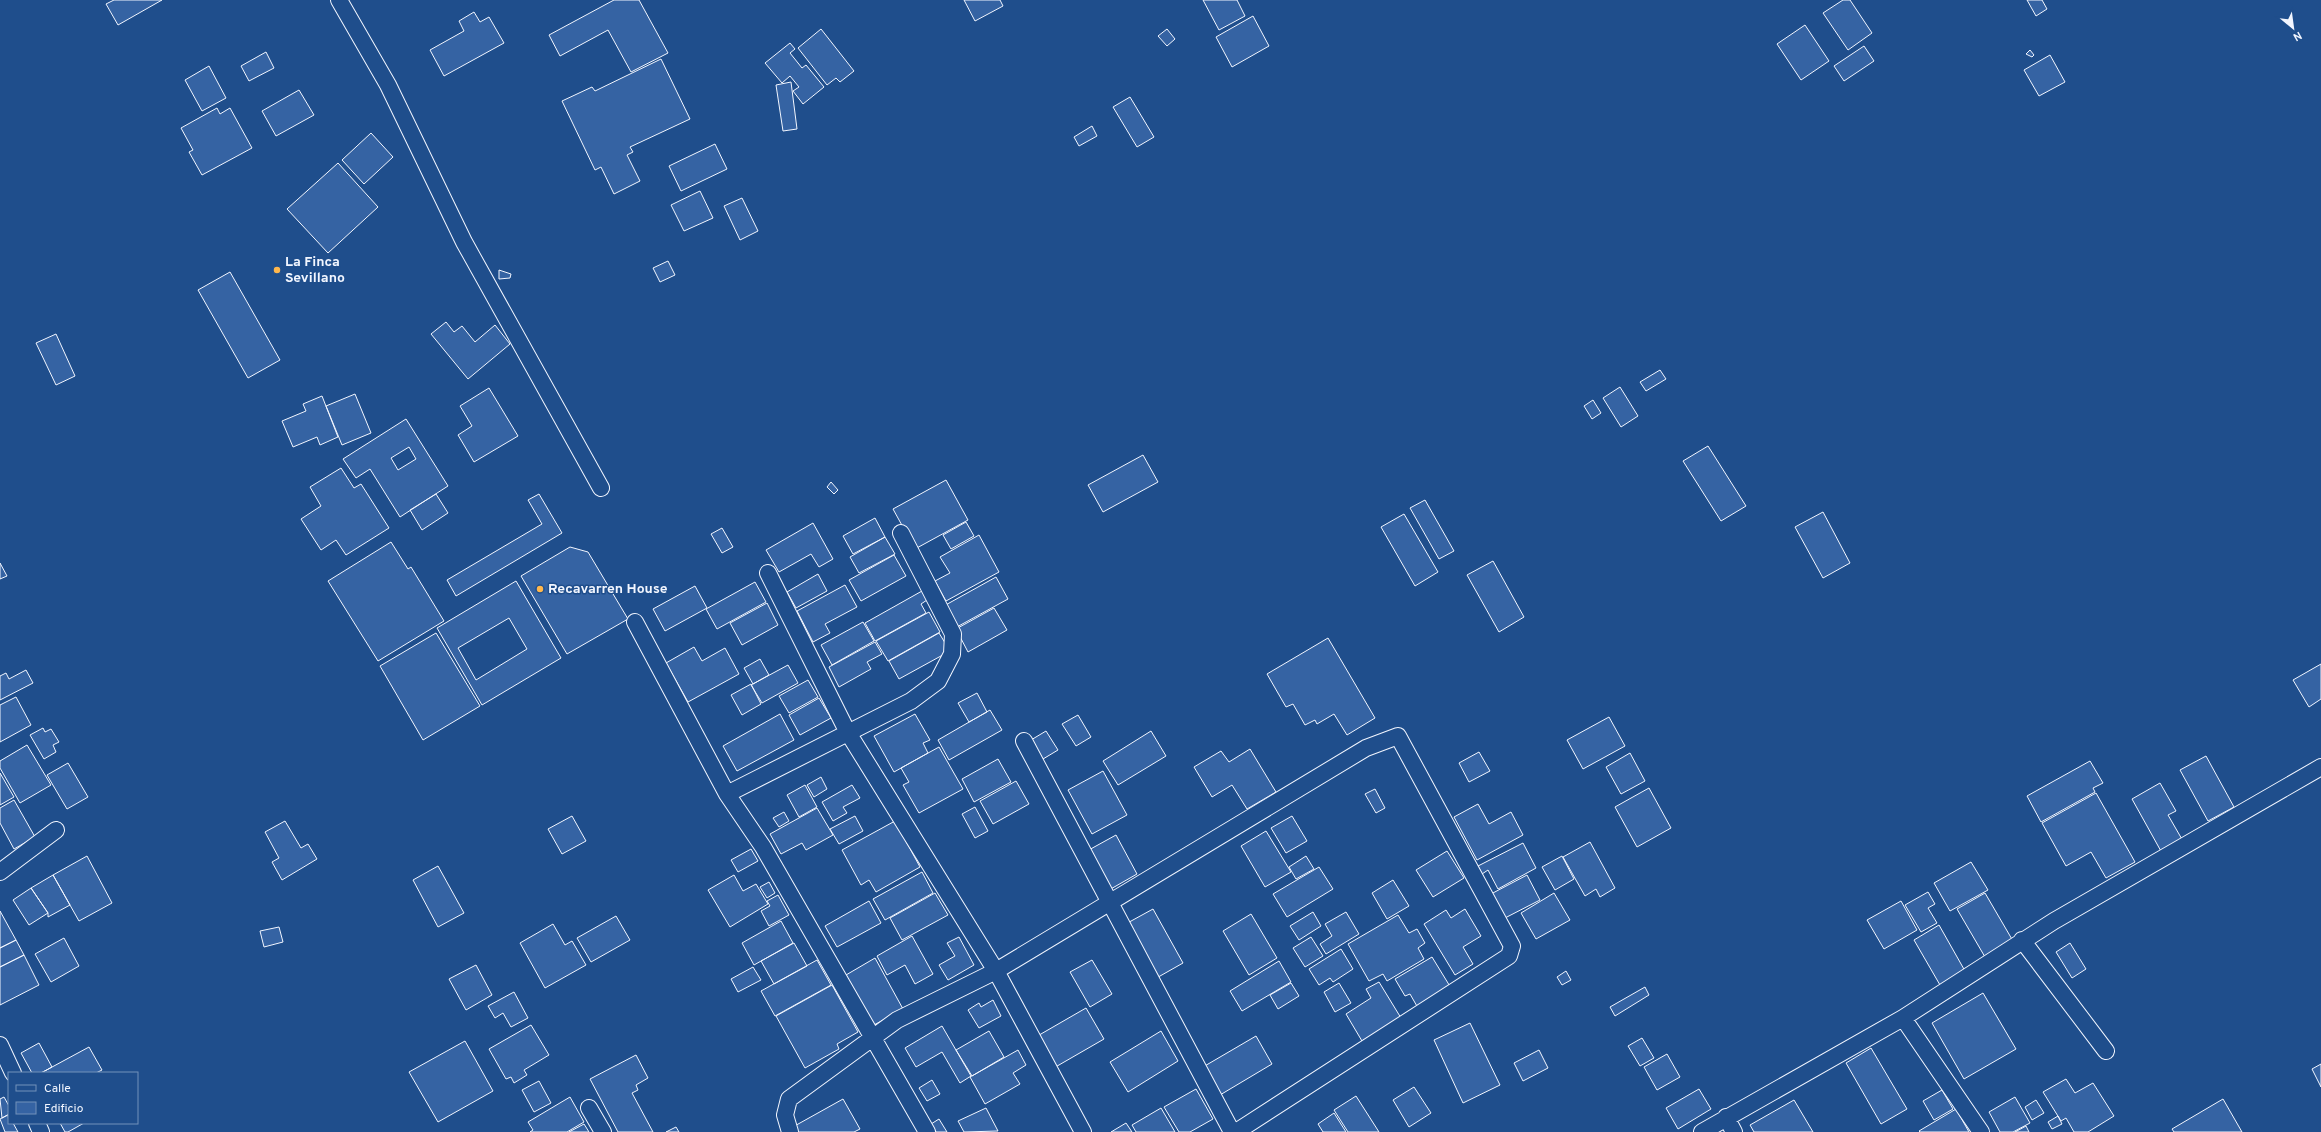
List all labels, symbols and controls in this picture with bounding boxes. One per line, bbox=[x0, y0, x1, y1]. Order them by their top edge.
north arrow bbox=[2273, 8, 2313, 48]
text: N bbox=[2291, 28, 2304, 44]
place label: La Finca Sevillano bbox=[285, 254, 345, 287]
marker: La Finca Sevillano bbox=[272, 265, 282, 275]
place label: Recavarren House bbox=[548, 581, 668, 598]
marker: Recavarren House bbox=[535, 584, 545, 594]
legend bbox=[8, 1072, 138, 1124]
text: Calle bbox=[44, 1081, 71, 1097]
text: Edificio bbox=[44, 1101, 84, 1117]

